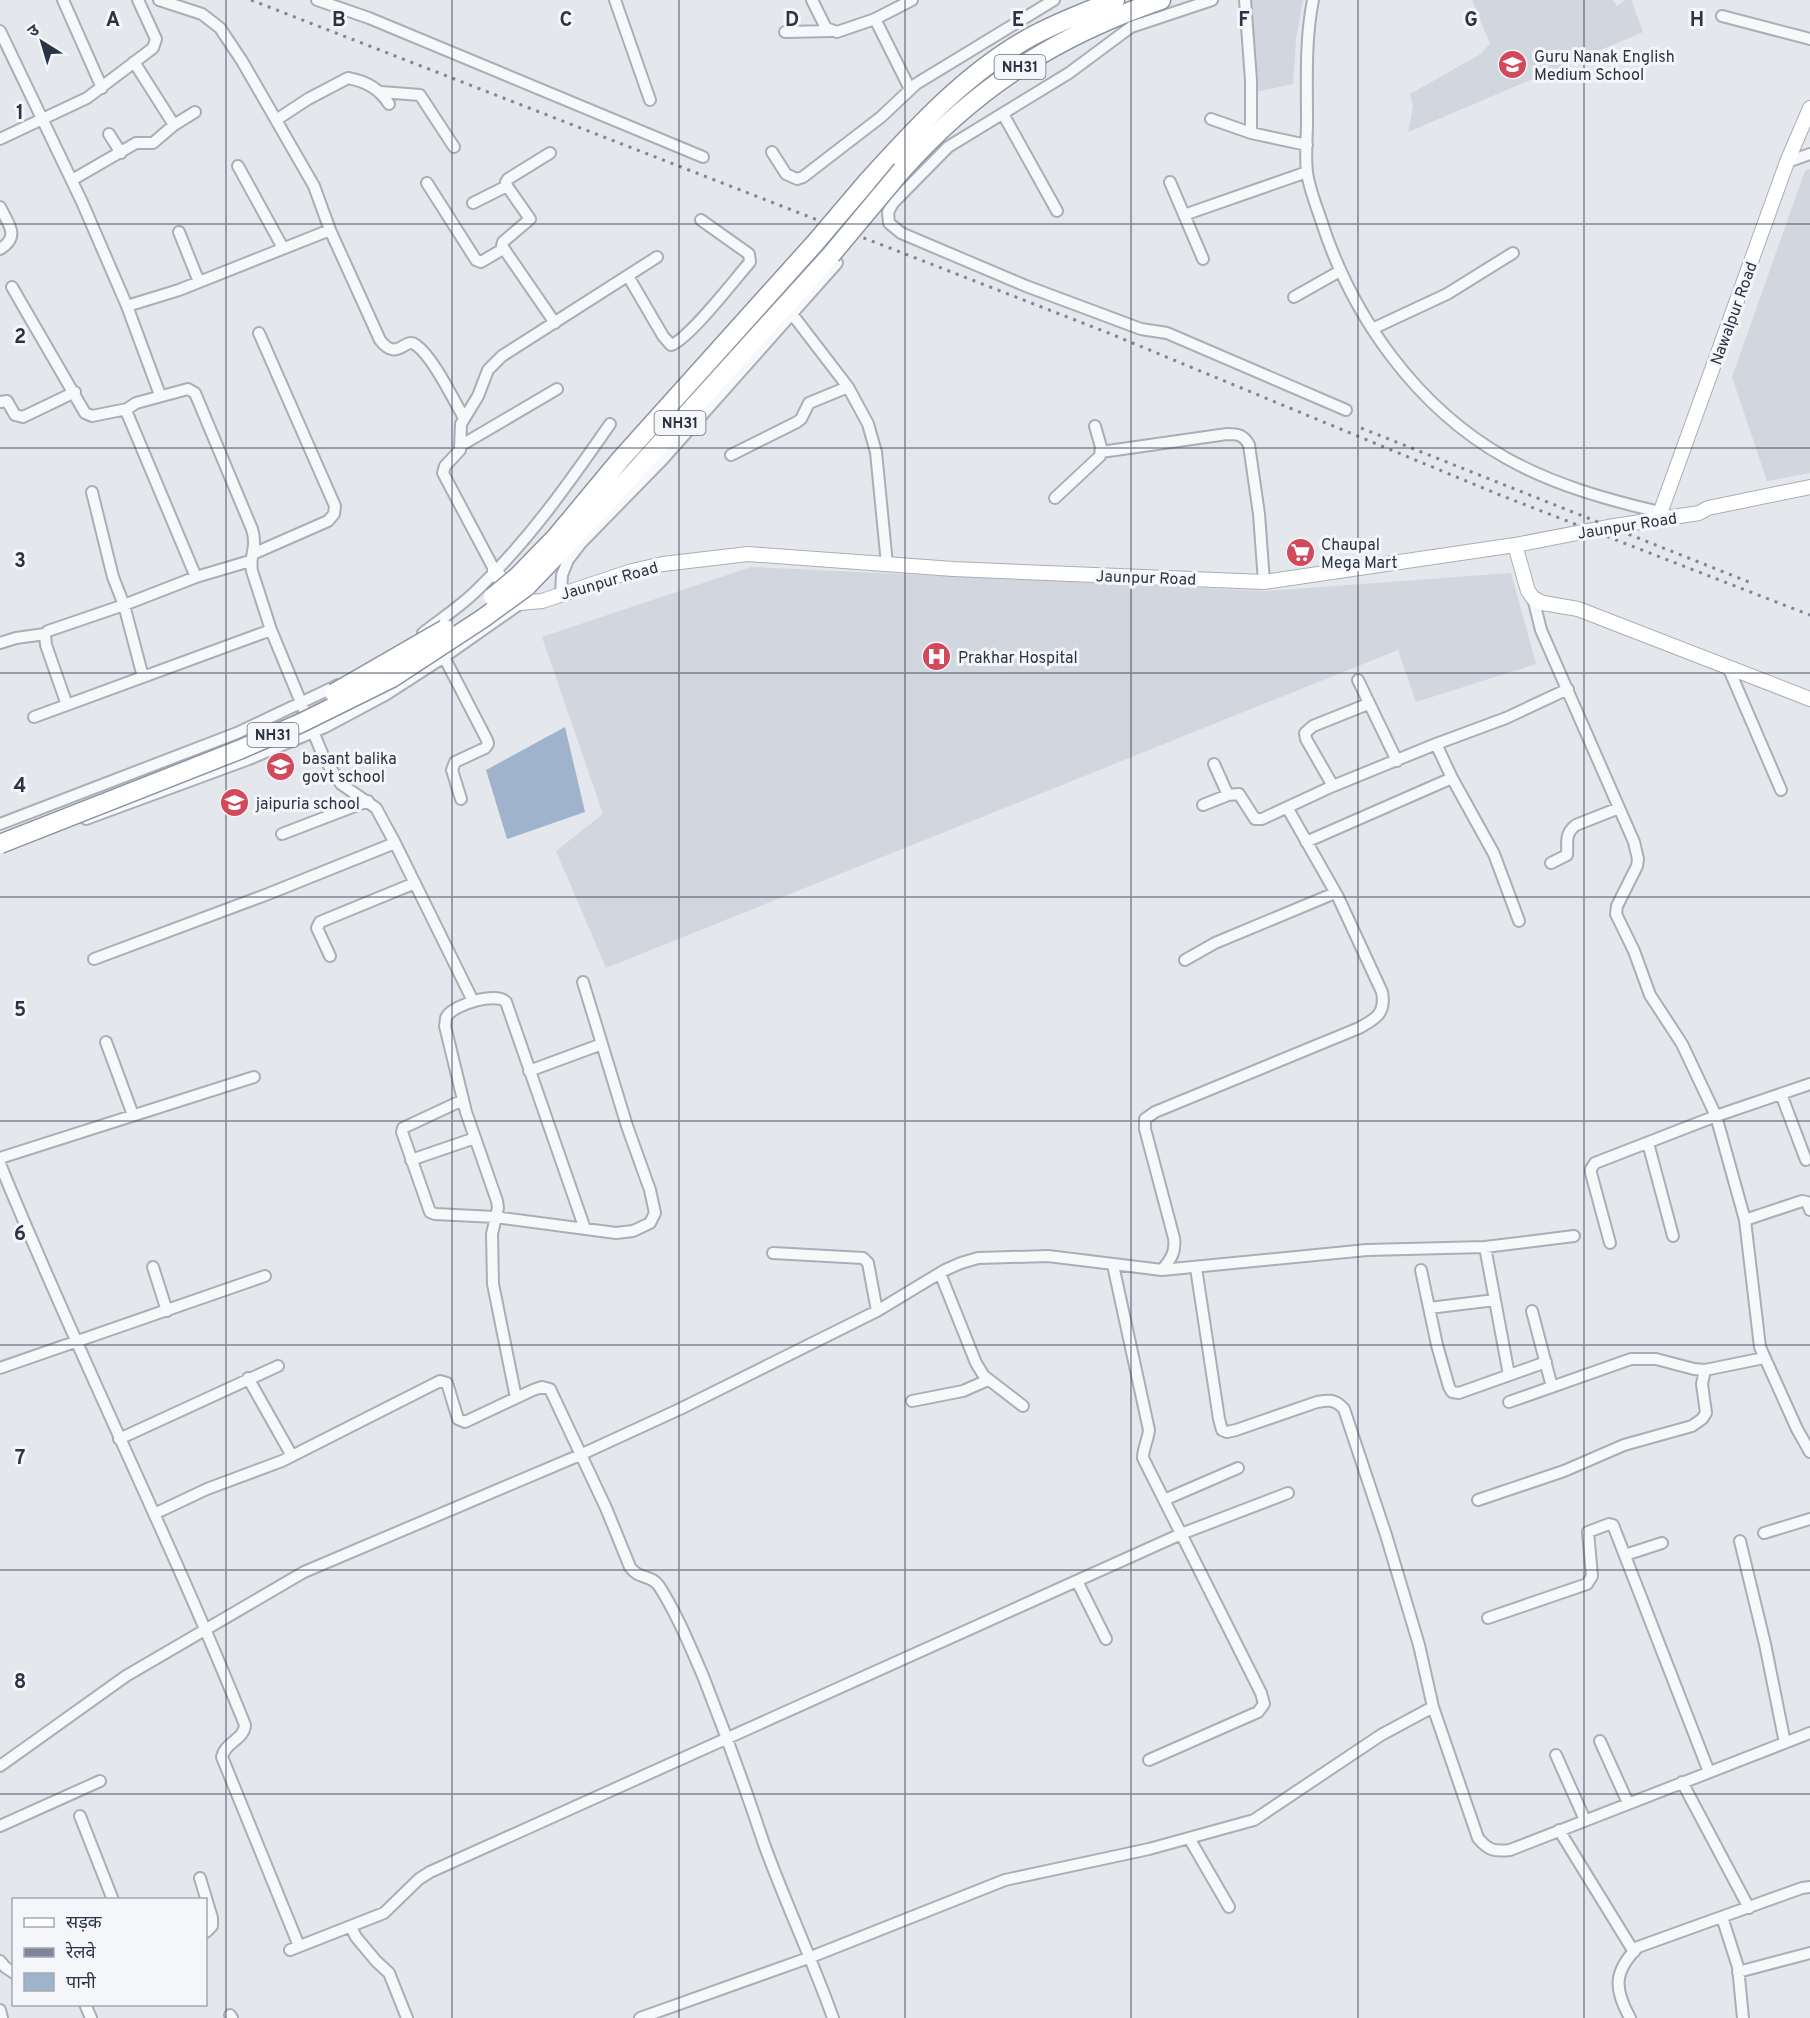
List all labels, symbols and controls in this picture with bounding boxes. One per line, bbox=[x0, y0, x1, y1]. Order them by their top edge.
text: A bbox=[106, 8, 120, 34]
text: B bbox=[332, 8, 346, 34]
text: C bbox=[560, 8, 572, 34]
text: D bbox=[785, 8, 799, 34]
text: E bbox=[1012, 8, 1024, 34]
text: F bbox=[1238, 8, 1250, 34]
text: G bbox=[1464, 8, 1478, 34]
text: H bbox=[1690, 8, 1704, 34]
north arrow bbox=[12, 12, 72, 72]
text: उ bbox=[24, 20, 44, 42]
place label: Guru Nanak English Medium School bbox=[1534, 48, 1675, 86]
school or university icon: Guru Nanak English Medium School bbox=[1497, 49, 1529, 81]
road number: NH31 bbox=[994, 55, 1046, 79]
text: 1 bbox=[16, 101, 24, 127]
street label: Nawalpur Road bbox=[1707, 259, 1763, 368]
text: 2 bbox=[14, 325, 26, 351]
road number: NH31 bbox=[654, 411, 706, 435]
street label: Jaunpur Road bbox=[1576, 509, 1679, 545]
place label: Chaupal Mega Mart bbox=[1321, 536, 1398, 574]
supermarket icon: Chaupal Mega Mart bbox=[1284, 537, 1316, 569]
text: 3 bbox=[14, 549, 26, 575]
street label: Jaunpur Road bbox=[558, 558, 661, 605]
street label: Jaunpur Road bbox=[1095, 567, 1197, 591]
hospital icon: Prakhar Hospital bbox=[921, 641, 953, 673]
place label: Prakhar Hospital bbox=[958, 649, 1078, 669]
road number: NH31 bbox=[248, 723, 298, 747]
place label: basant balika govt school bbox=[302, 750, 397, 788]
school or university icon: basant balika govt school bbox=[265, 751, 297, 783]
text: 4 bbox=[14, 774, 26, 800]
school or university icon: jaipuria school bbox=[219, 787, 251, 819]
place label: jaipuria school bbox=[255, 795, 360, 815]
text: 5 bbox=[14, 998, 26, 1024]
text: 6 bbox=[14, 1222, 26, 1248]
text: 7 bbox=[15, 1446, 25, 1472]
text: 8 bbox=[14, 1670, 26, 1696]
legend bbox=[12, 1898, 207, 2006]
text: सड़क bbox=[66, 1912, 103, 1935]
text: रेलवे bbox=[65, 1941, 97, 1965]
text: पानी bbox=[66, 1972, 96, 1995]

